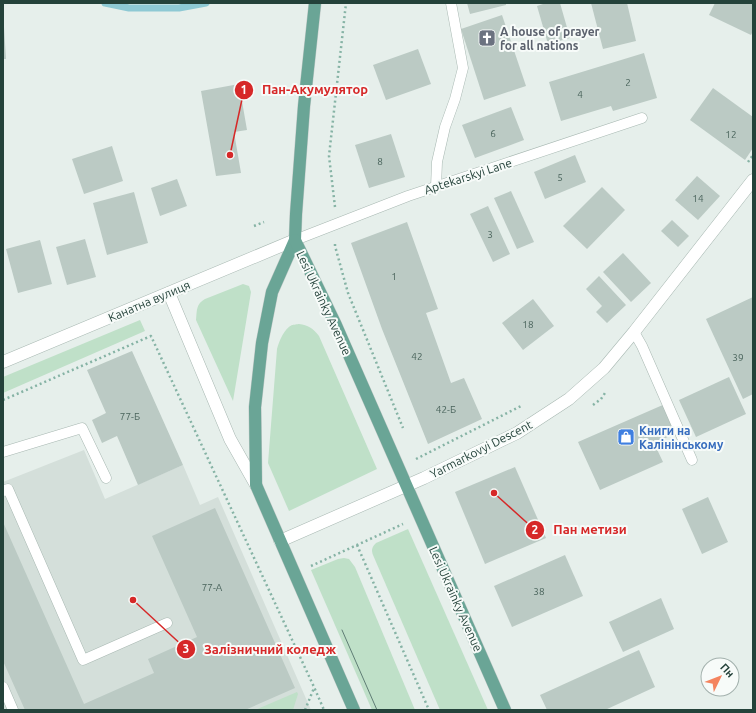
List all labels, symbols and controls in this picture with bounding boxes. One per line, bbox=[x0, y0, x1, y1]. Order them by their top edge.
place label: A house of prayer for all nations bbox=[500, 25, 600, 52]
church icon: A house of prayer for all nations bbox=[477, 28, 497, 48]
callout: Пан-Акумулятор bbox=[234, 77, 377, 102]
house number: 2 bbox=[625, 77, 631, 88]
text: Пан-Акумулятор bbox=[262, 82, 368, 96]
text: 1 bbox=[241, 83, 247, 96]
house number: 4 bbox=[577, 89, 583, 100]
house number: 6 bbox=[490, 128, 496, 139]
house number: 12 bbox=[725, 129, 737, 140]
house number: 8 bbox=[377, 156, 383, 167]
street label: Aptekarskyi Lane bbox=[423, 156, 513, 196]
house number: 5 bbox=[557, 172, 563, 183]
house number: 14 bbox=[692, 193, 704, 204]
house number: 3 bbox=[487, 229, 493, 240]
street label: Lesi Ukrainky Avenue bbox=[294, 249, 354, 357]
house number: 1 bbox=[391, 271, 397, 282]
street label: Канатна вулиця bbox=[106, 278, 192, 324]
house number: 18 bbox=[522, 319, 534, 330]
house number: 42 bbox=[411, 351, 423, 362]
house number: 39 bbox=[732, 352, 744, 363]
house number: 42-Б bbox=[436, 404, 456, 415]
house number: 77-Б bbox=[120, 411, 140, 422]
street label: Yarmarkovyi Descent bbox=[428, 418, 534, 480]
place label: Книги на Калінінському bbox=[639, 424, 724, 451]
shop icon: Книги на Калінінському bbox=[616, 427, 636, 447]
callout: Пан метизи bbox=[525, 517, 635, 542]
text: Пан метизи bbox=[553, 522, 627, 536]
text: 2 bbox=[532, 523, 539, 536]
street label: Lesi Ukrainky Avenue bbox=[427, 545, 485, 653]
house number: 77-А bbox=[202, 582, 223, 593]
house number: 38 bbox=[533, 586, 545, 597]
callout: Залізничний коледж bbox=[176, 637, 344, 662]
text: 3 bbox=[183, 642, 189, 655]
text: Залізничний коледж bbox=[204, 642, 336, 656]
north arrow bbox=[700, 657, 740, 697]
text: Пн bbox=[718, 661, 737, 680]

